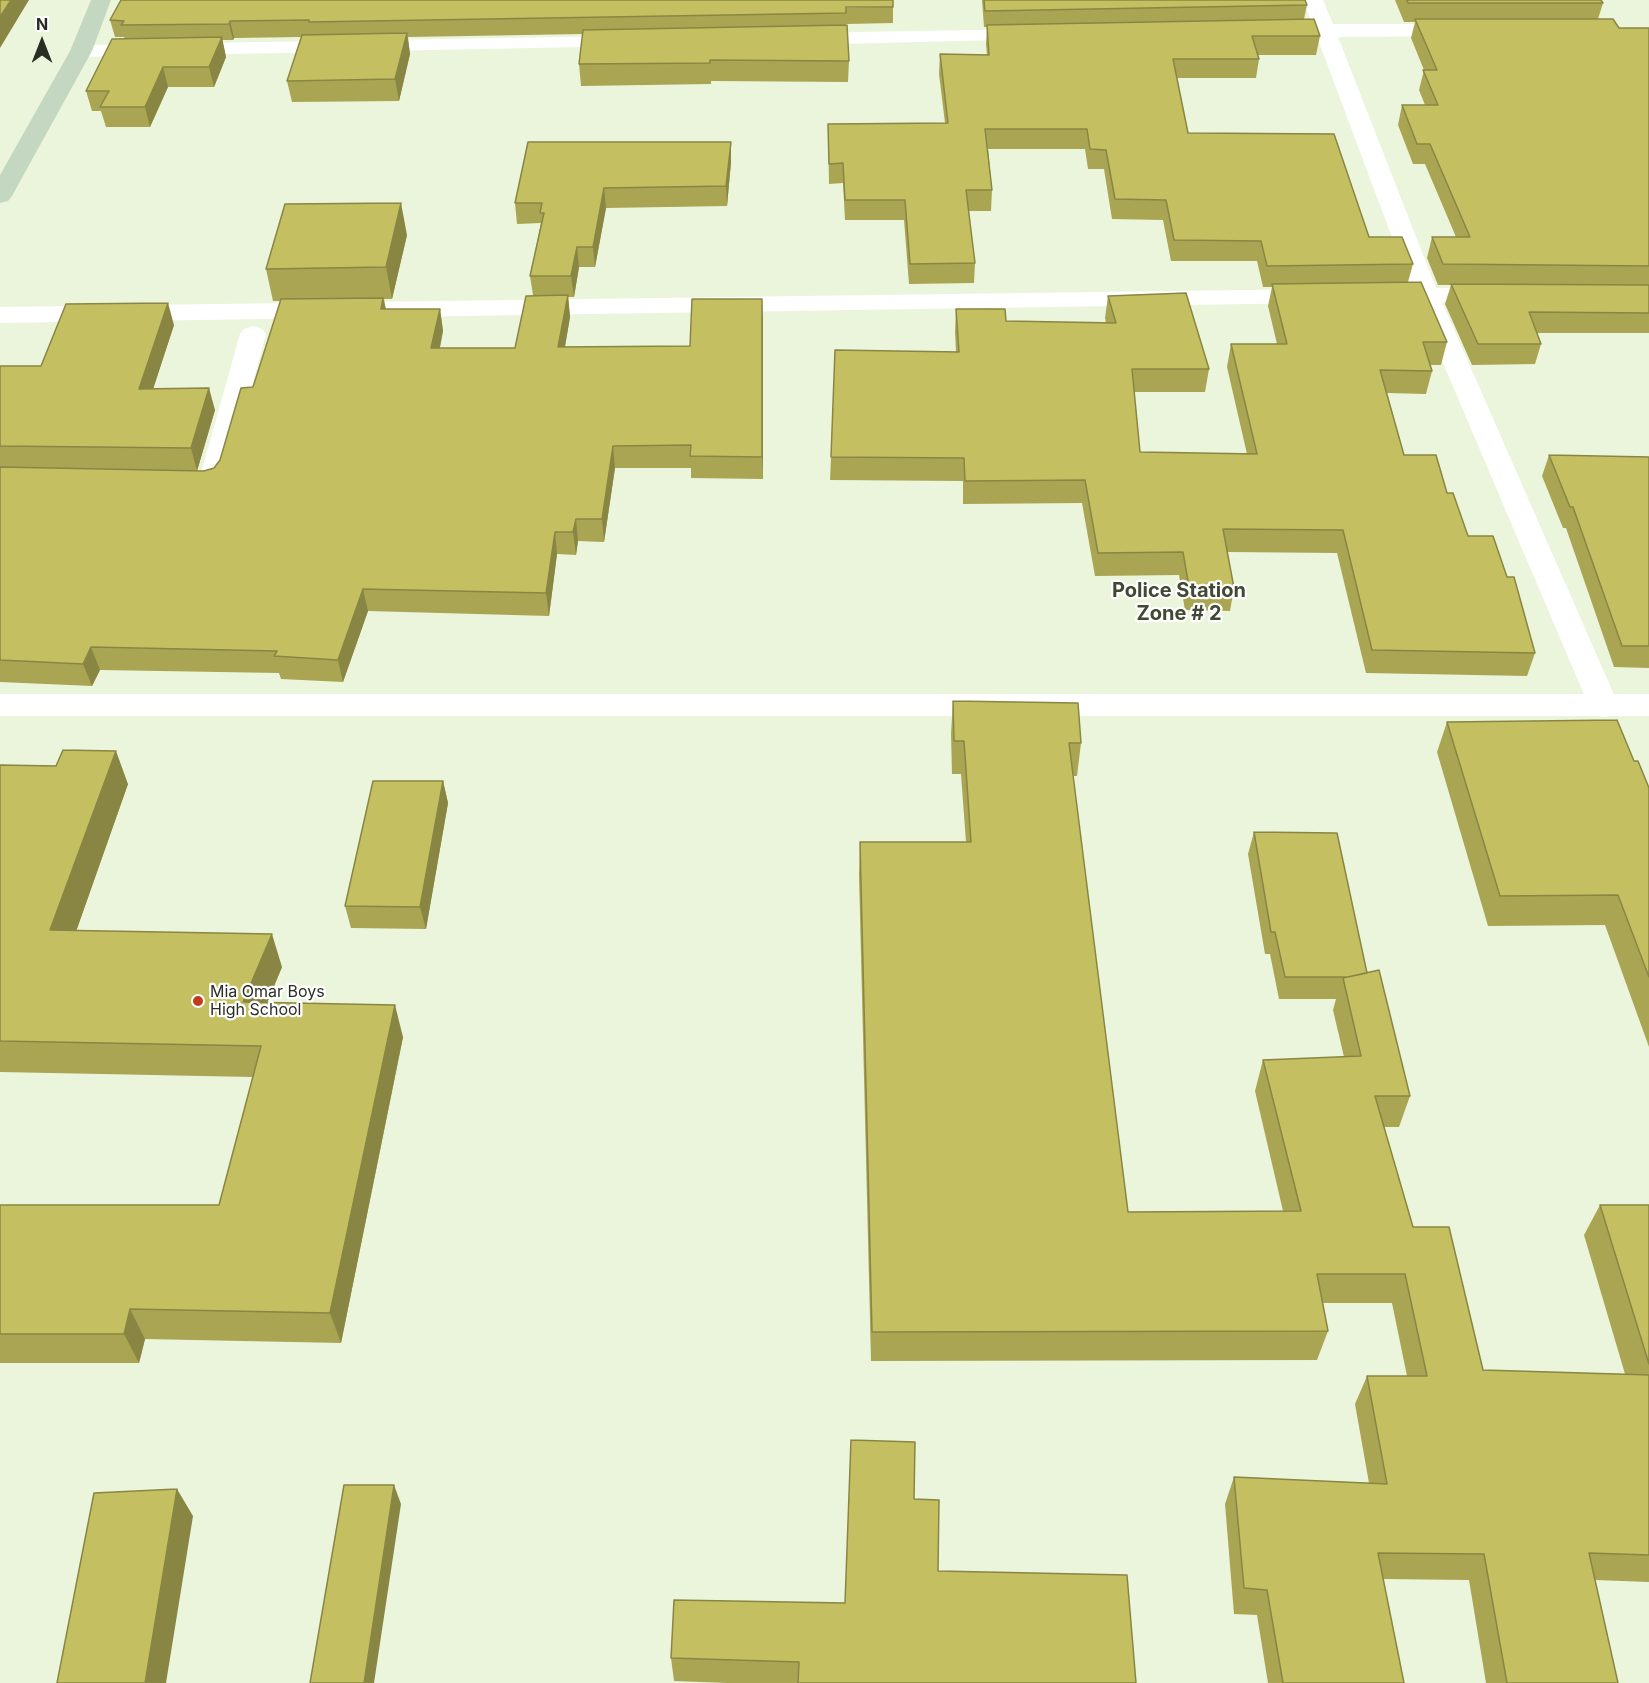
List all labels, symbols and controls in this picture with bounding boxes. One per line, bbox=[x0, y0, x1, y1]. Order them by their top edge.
north arrow bbox=[12, 12, 72, 72]
text: N bbox=[36, 14, 48, 34]
district label: Police Station Zone # 2 bbox=[1112, 579, 1246, 626]
place label: Mia Omar Boys High School bbox=[210, 982, 325, 1020]
marker: Mia Omar Boys High School bbox=[191, 994, 205, 1008]

